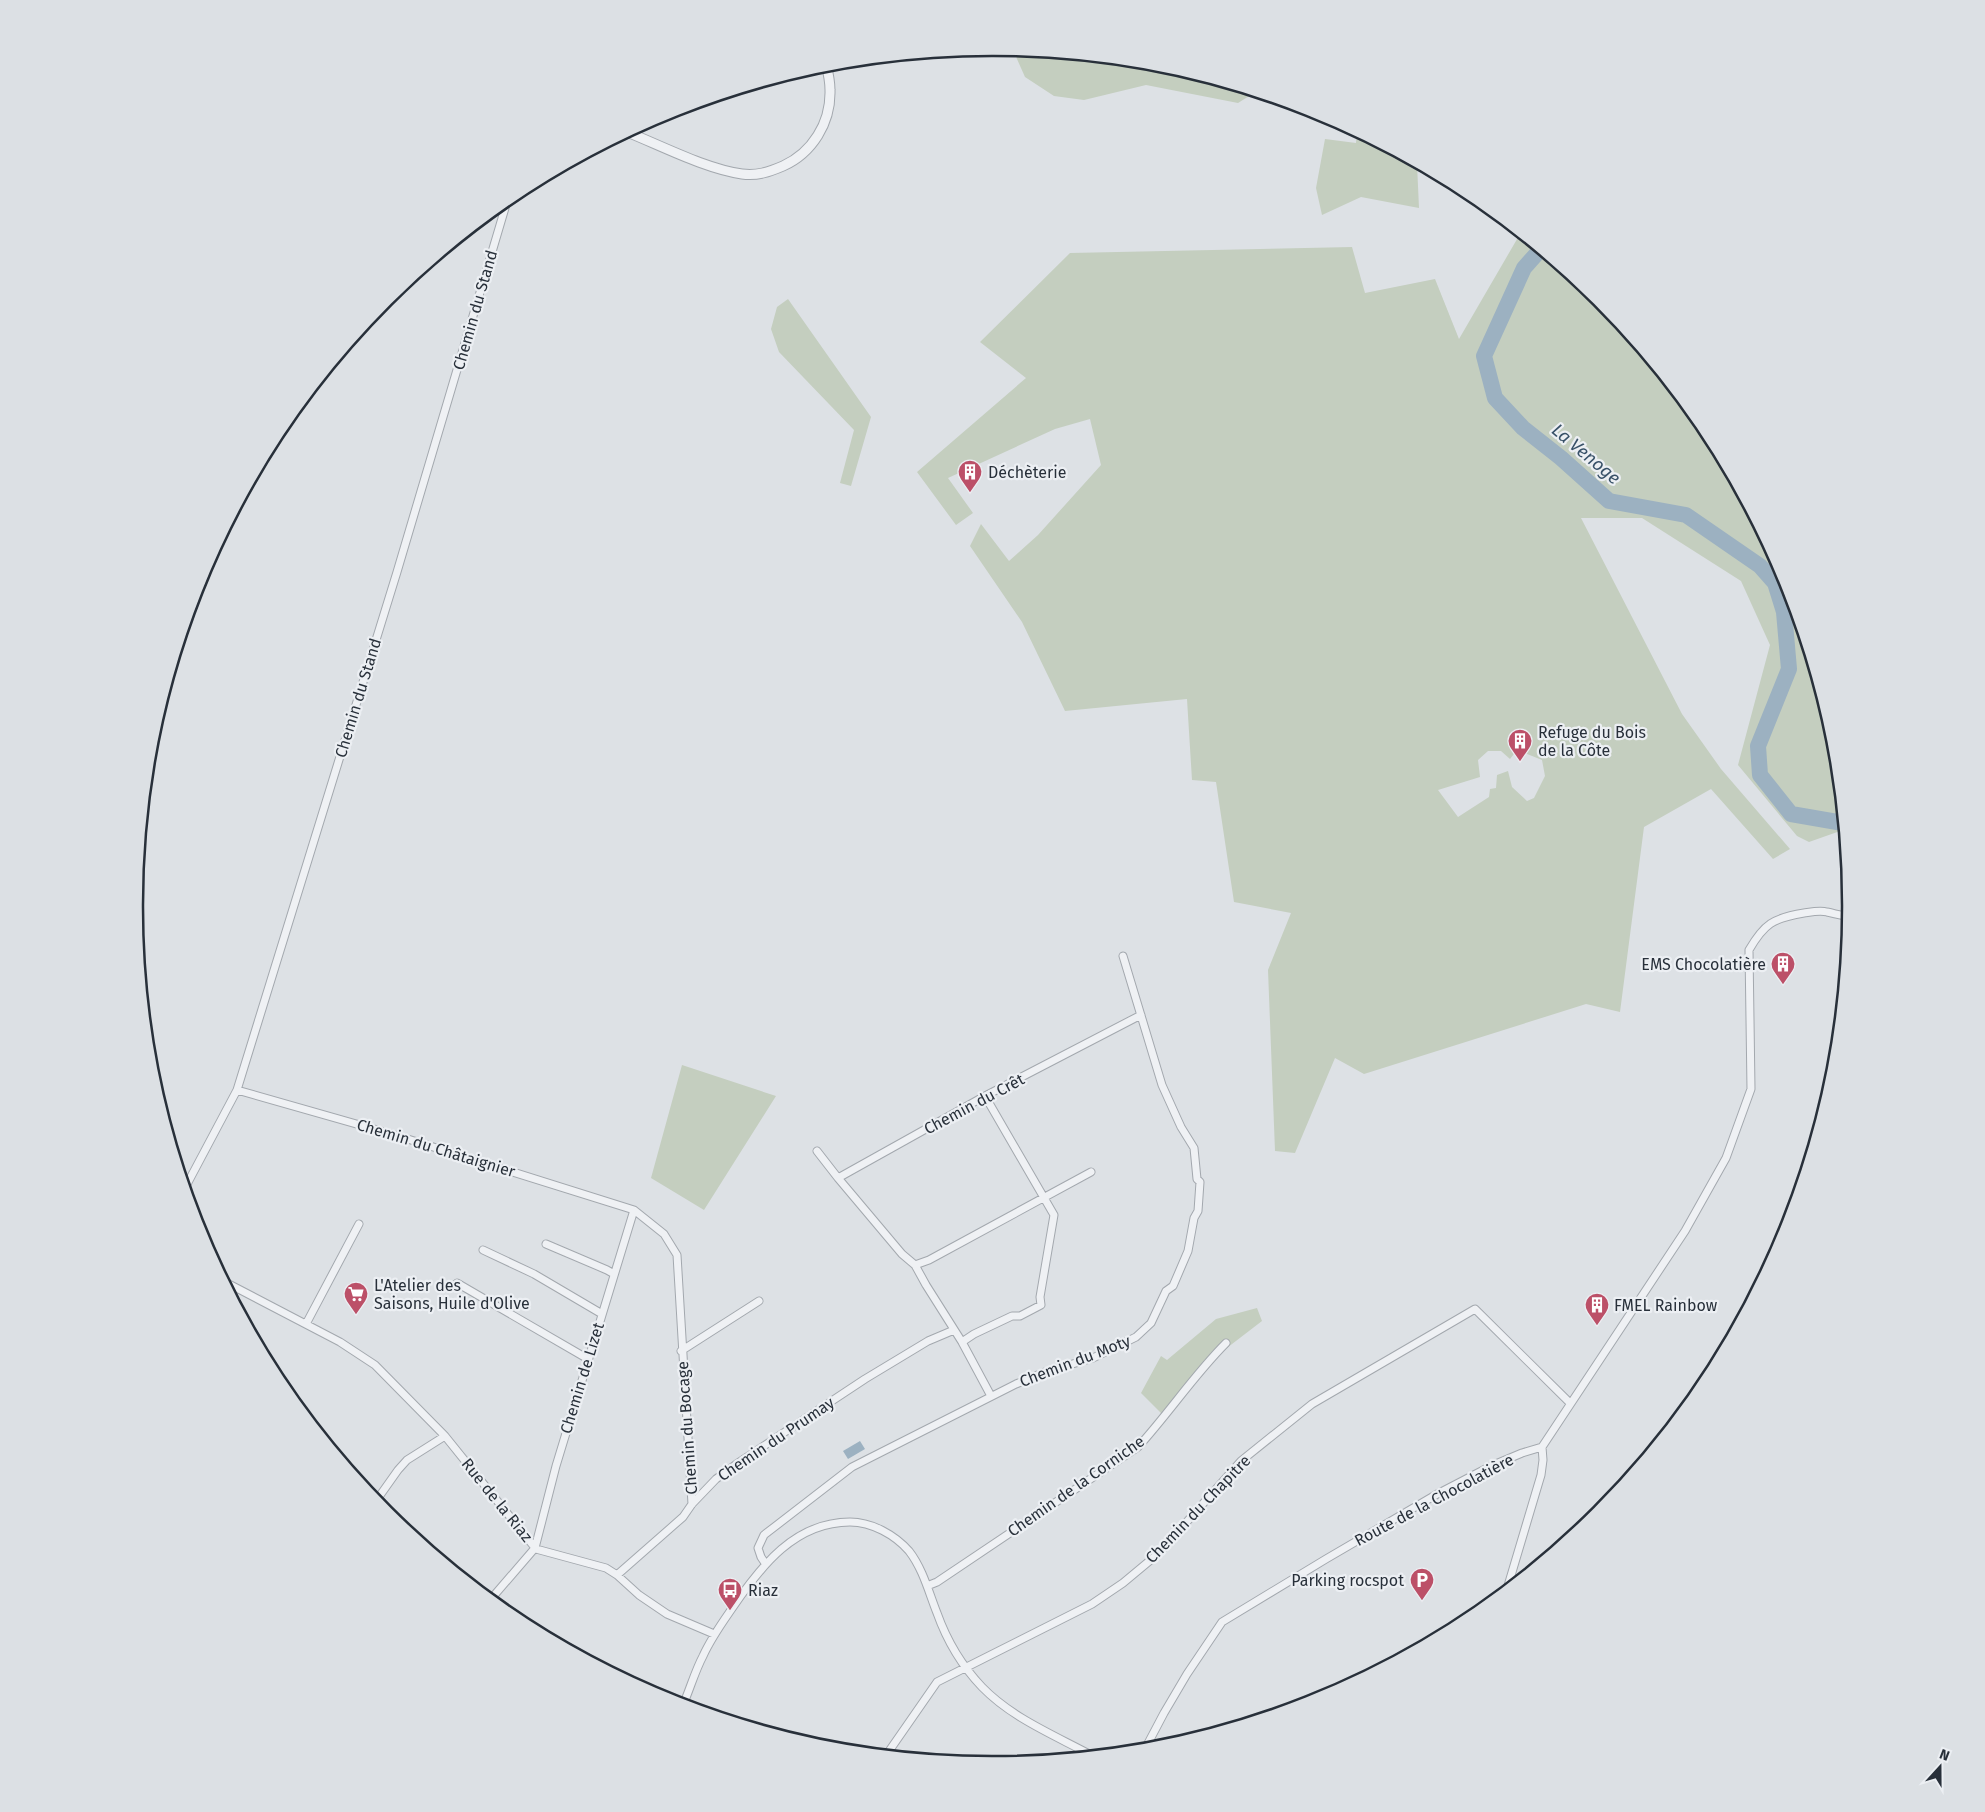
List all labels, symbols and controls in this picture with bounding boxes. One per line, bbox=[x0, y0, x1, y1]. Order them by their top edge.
street label: Chemin du Stand bbox=[449, 248, 501, 372]
water label: La Venoge bbox=[1547, 419, 1625, 489]
building icon: Déchèterie bbox=[957, 459, 983, 493]
place label: Déchèterie bbox=[988, 463, 1066, 482]
street label: Chemin du Stand bbox=[331, 636, 385, 760]
place label: Refuge du Bois de la Côte bbox=[1538, 723, 1646, 760]
building icon: Refuge du Bois de la Côte bbox=[1507, 728, 1533, 762]
building icon: EMS Chocolatière bbox=[1770, 951, 1796, 985]
place label: EMS Chocolatière bbox=[1641, 955, 1766, 974]
street label: Chemin du Crêt bbox=[921, 1070, 1028, 1138]
street label: Chemin du Châtaignier bbox=[354, 1115, 518, 1181]
place label: L'Atelier des Saisons, Huile d'Olive bbox=[374, 1276, 530, 1313]
supermarket icon: L'Atelier des Saisons, Huile d'Olive bbox=[343, 1281, 369, 1315]
building icon: FMEL Rainbow bbox=[1584, 1292, 1610, 1326]
place label: FMEL Rainbow bbox=[1614, 1296, 1718, 1315]
street label: Chemin de Lizet bbox=[556, 1320, 608, 1436]
street label: Chemin du Moty bbox=[1017, 1331, 1133, 1391]
street label: Chemin du Bocage bbox=[673, 1361, 701, 1495]
street label: Chemin du Prumay bbox=[714, 1393, 838, 1485]
street label: Chemin de la Corniche bbox=[1004, 1432, 1148, 1540]
street label: Route de la Chocolatière bbox=[1351, 1450, 1517, 1550]
street label: Chemin du Chapitre bbox=[1142, 1451, 1254, 1567]
street label: Rue de la Riaz bbox=[458, 1454, 536, 1546]
parking icon: Parking rocspot bbox=[1409, 1567, 1435, 1601]
place label: Parking rocspot bbox=[1291, 1571, 1404, 1590]
bus stop icon: Riaz bbox=[717, 1577, 743, 1611]
place label: Riaz bbox=[748, 1581, 778, 1600]
north arrow bbox=[1915, 1742, 1965, 1792]
text: N bbox=[1937, 1746, 1952, 1765]

